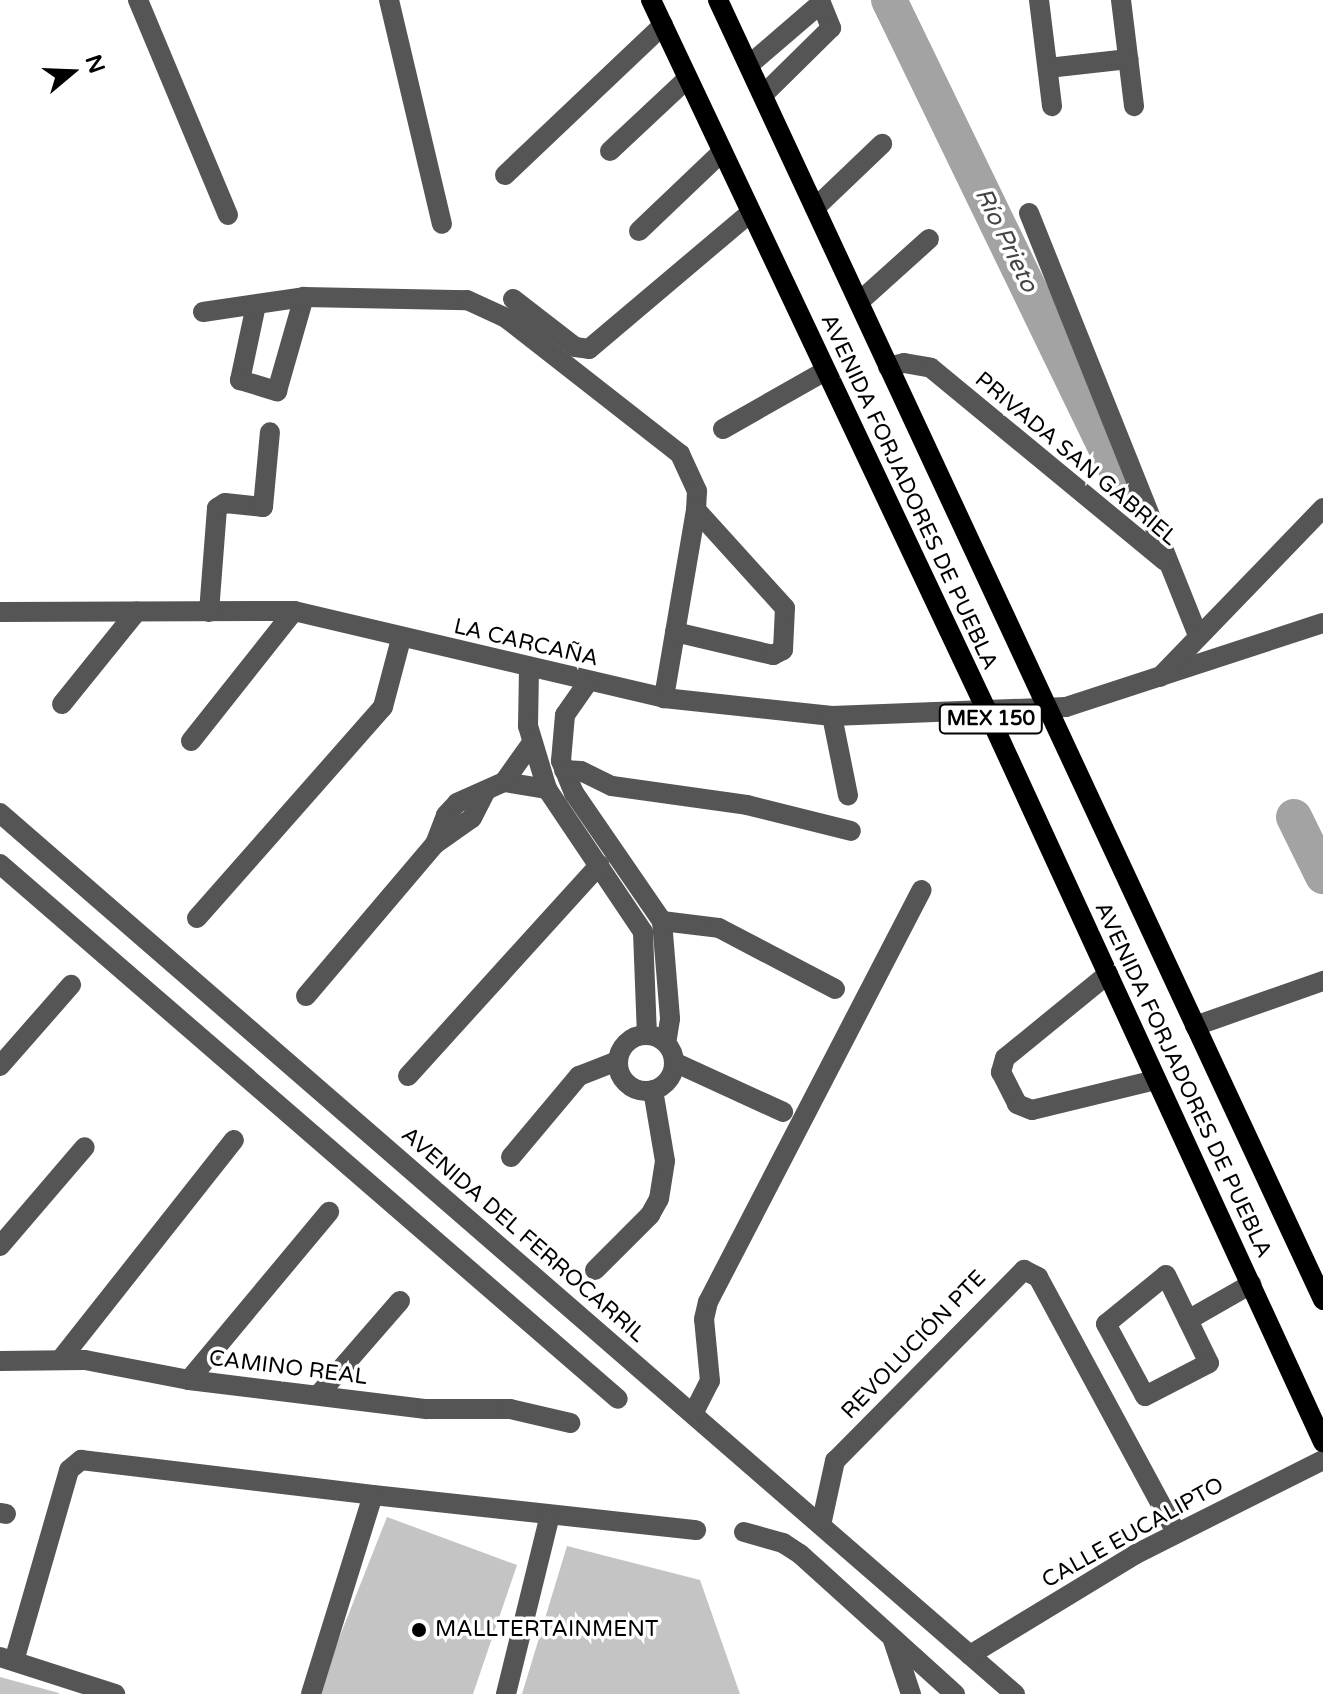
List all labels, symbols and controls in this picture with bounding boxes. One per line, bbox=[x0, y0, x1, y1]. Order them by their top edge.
north arrow bbox=[32, 32, 112, 112]
text: N bbox=[80, 52, 110, 77]
water label: Río Prieto bbox=[968, 183, 1044, 297]
street label: AVENIDA FORJADORES DE PUEBLA bbox=[815, 310, 1003, 674]
street label: PRIVADA SAN GABRIEL bbox=[969, 367, 1183, 551]
street label: LA CARCAÑA bbox=[451, 614, 601, 672]
road number: MEX 150 bbox=[937, 703, 1045, 735]
street label: AVENIDA FORJADORES DE PUEBLA bbox=[1089, 898, 1277, 1262]
street label: AVENIDA DEL FERROCARRIL bbox=[396, 1122, 650, 1348]
street label: REVOLUCIÓN PTE bbox=[836, 1265, 992, 1425]
street label: CAMINO REAL bbox=[207, 1345, 369, 1391]
street label: CALLE EUCALIPTO bbox=[1038, 1472, 1228, 1594]
place label: MALLTERTAINMENT bbox=[435, 1617, 658, 1643]
marker: MALLTERTAINMENT bbox=[410, 1621, 428, 1639]

